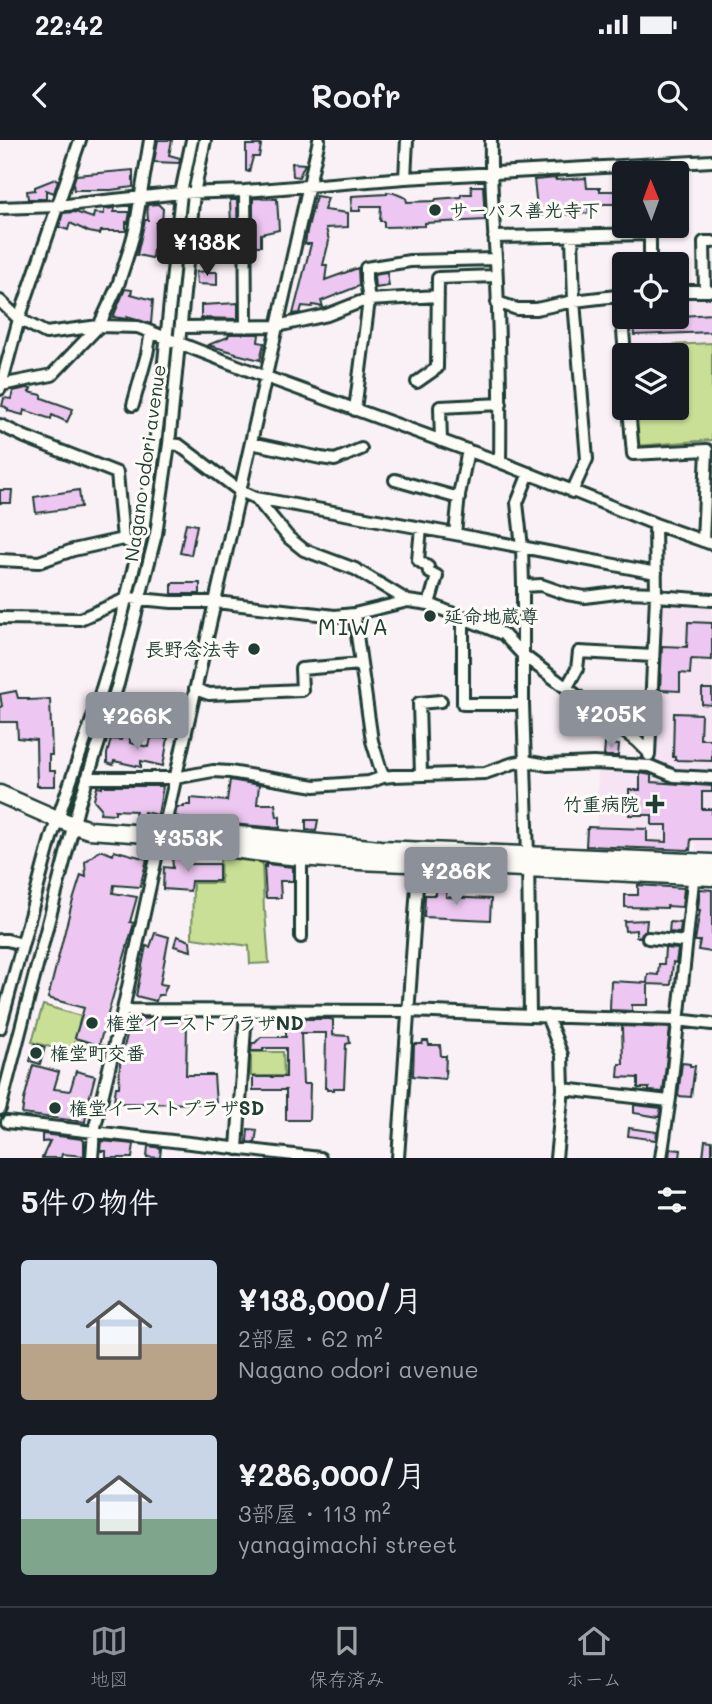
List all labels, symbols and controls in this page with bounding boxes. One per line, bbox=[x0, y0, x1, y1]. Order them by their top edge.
text: 22:42 bbox=[35, 8, 103, 42]
text: Roofr bbox=[311, 74, 401, 116]
icon: back bbox=[21, 76, 59, 114]
icon: search bbox=[653, 76, 691, 114]
north arrow bbox=[612, 161, 690, 238]
map controls bbox=[612, 161, 689, 420]
place label: サーパス善光寺下 bbox=[449, 197, 601, 222]
marker: サーパス善光寺下 bbox=[427, 202, 443, 218]
pin: ¥138K bbox=[158, 218, 256, 278]
text: ¥138K bbox=[173, 226, 241, 256]
button: locate bbox=[612, 252, 689, 329]
button: layers bbox=[612, 343, 689, 420]
street label: Nagano odori avenue bbox=[118, 363, 171, 563]
place label: 延命地蔵尊 bbox=[444, 603, 539, 628]
marker: 延命地蔵尊 bbox=[422, 608, 438, 624]
district label: MIWA bbox=[318, 611, 390, 641]
place label: 長野念法寺 bbox=[145, 636, 240, 661]
marker: 長野念法寺 bbox=[246, 641, 262, 657]
pin: ¥205K bbox=[562, 690, 660, 750]
pin: ¥266K bbox=[88, 692, 186, 752]
text: ¥205K bbox=[575, 698, 647, 728]
text: ¥266K bbox=[102, 700, 172, 730]
place label: 竹重病院 bbox=[563, 791, 639, 816]
marker: 竹重病院 bbox=[645, 794, 665, 814]
pin: ¥353K bbox=[139, 814, 237, 874]
text: ¥353K bbox=[152, 822, 224, 852]
pin: ¥286K bbox=[407, 848, 505, 907]
text: ¥286K bbox=[420, 855, 492, 885]
place label: 権堂イーストプラザND bbox=[106, 1010, 304, 1035]
marker: 権堂イーストプラザND bbox=[84, 1015, 100, 1031]
place label: 権堂町交番 bbox=[50, 1040, 145, 1065]
marker: 権堂町交番 bbox=[28, 1045, 44, 1061]
place label: 権堂イーストプラザSD bbox=[69, 1095, 264, 1120]
marker: 権堂イーストプラザSD bbox=[47, 1100, 63, 1116]
text: 5件の物件 bbox=[21, 1181, 159, 1221]
icon: filters bbox=[653, 1181, 691, 1219]
text: ¥138,000/月 bbox=[238, 1279, 422, 1319]
icon: home bbox=[77, 1288, 161, 1372]
text: 2部屋 · 62 m² bbox=[238, 1323, 383, 1353]
text: Nagano odori avenue bbox=[238, 1354, 479, 1384]
text: ¥286,000/月 bbox=[238, 1454, 426, 1494]
icon: home bbox=[77, 1463, 161, 1547]
text: 3部屋 · 113 m² bbox=[238, 1498, 391, 1528]
text: yanagimachi street bbox=[238, 1529, 457, 1559]
tab: 地図 bbox=[90, 1622, 128, 1691]
tab: 保存済み bbox=[309, 1622, 385, 1691]
tab: ホーム bbox=[565, 1622, 622, 1691]

